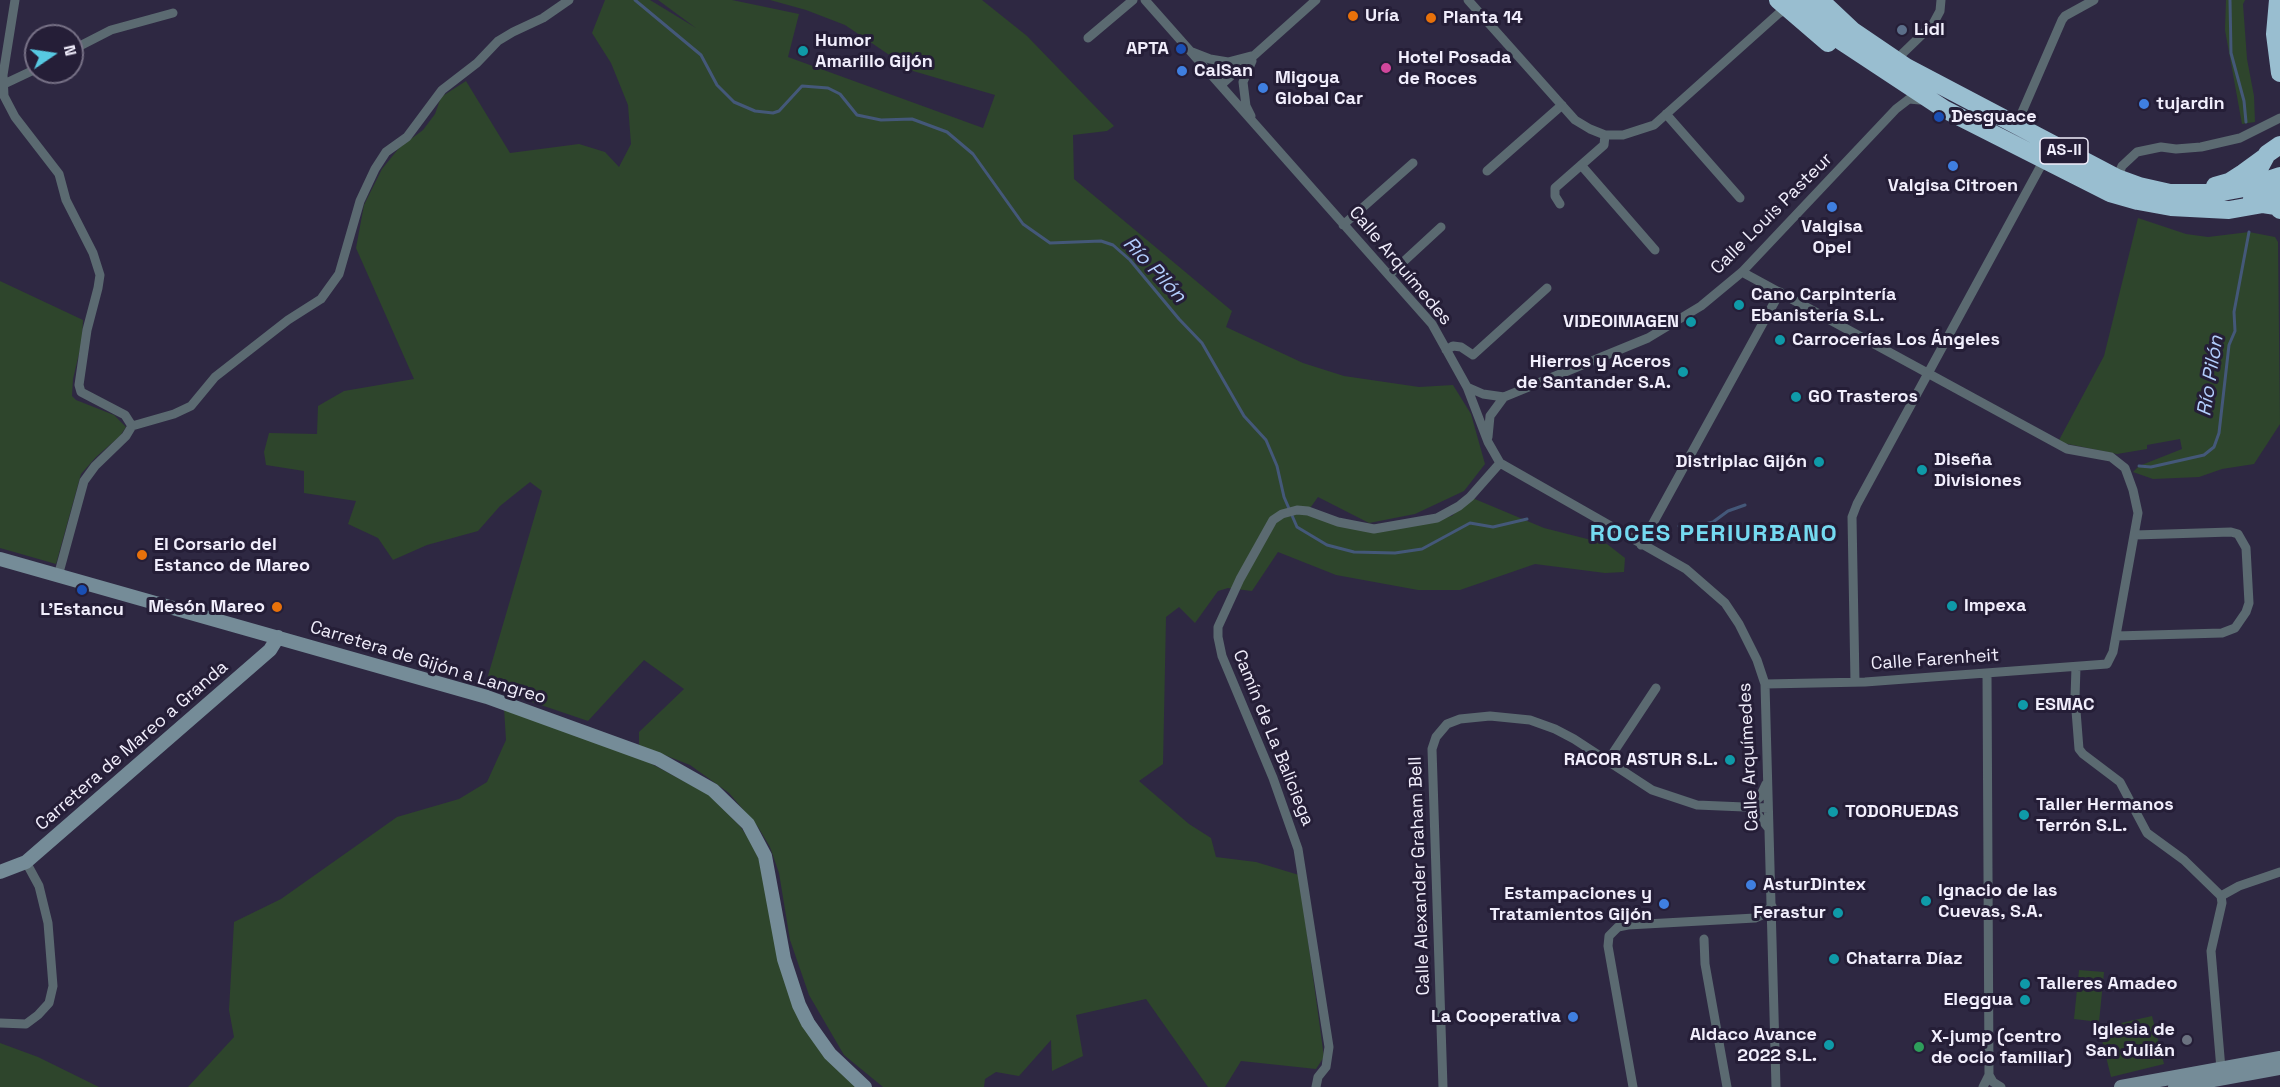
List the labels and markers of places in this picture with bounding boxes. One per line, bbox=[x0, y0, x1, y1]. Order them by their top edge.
place label: Uría bbox=[1365, 5, 1399, 27]
place label: Planta 14 bbox=[1443, 7, 1523, 29]
marker: Uría bbox=[1346, 9, 1360, 23]
marker: Planta 14 bbox=[1424, 11, 1438, 25]
place label: Lidl bbox=[1914, 19, 1945, 41]
marker: Lidl bbox=[1895, 23, 1909, 37]
place label: Humor Amarillo Gijón bbox=[815, 30, 933, 72]
place label: APTA bbox=[1126, 38, 1169, 60]
marker: APTA bbox=[1174, 42, 1188, 56]
marker: Humor Amarillo Gijón bbox=[796, 44, 810, 58]
place label: Hotel Posada de Roces bbox=[1398, 47, 1511, 90]
place label: CalSan bbox=[1194, 60, 1253, 82]
marker: Hotel Posada de Roces bbox=[1379, 61, 1393, 75]
marker: CalSan bbox=[1175, 64, 1189, 78]
place label: Migoya Global Car bbox=[1275, 67, 1363, 110]
marker: Migoya Global Car bbox=[1256, 81, 1270, 95]
place label: tujardin bbox=[2156, 93, 2225, 115]
marker: tujardin bbox=[2137, 97, 2151, 111]
place label: Desguace bbox=[1951, 106, 2037, 128]
marker: Desguace bbox=[1932, 110, 1946, 124]
marker: Valgisa Citroen bbox=[1946, 159, 1960, 173]
place label: Valgisa Citroen bbox=[1888, 175, 2018, 197]
marker: Valgisa Opel bbox=[1825, 200, 1839, 214]
place label: Valgisa Opel bbox=[1801, 216, 1863, 258]
place label: Cano Carpintería Ebanistería S.L. bbox=[1751, 284, 1896, 326]
marker: Cano Carpintería Ebanistería S.L. bbox=[1732, 298, 1746, 312]
place label: VIDEOIMAGEN bbox=[1563, 311, 1679, 333]
marker: VIDEOIMAGEN bbox=[1684, 315, 1698, 329]
place label: Carrocerías Los Ángeles bbox=[1792, 329, 2000, 351]
marker: Carrocerías Los Ángeles bbox=[1773, 333, 1787, 347]
place label: Hierros y Aceros de Santander S.A. bbox=[1516, 351, 1671, 394]
marker: Hierros y Aceros de Santander S.A. bbox=[1676, 365, 1690, 379]
place label: GO Trasteros bbox=[1808, 386, 1918, 408]
marker: GO Trasteros bbox=[1789, 390, 1803, 404]
place label: Diseña Divisiones bbox=[1934, 449, 2022, 492]
place label: Distriplac Gijón bbox=[1676, 451, 1807, 473]
marker: Distriplac Gijón bbox=[1812, 455, 1826, 469]
marker: Diseña Divisiones bbox=[1915, 463, 1929, 477]
place label: El Corsario del Estanco de Mareo bbox=[154, 534, 310, 576]
marker: El Corsario del Estanco de Mareo bbox=[135, 548, 149, 562]
marker: L'Estancu bbox=[75, 583, 89, 597]
place label: Impexa bbox=[1964, 595, 2026, 617]
place label: Mesón Mareo bbox=[148, 596, 265, 618]
place label: L'Estancu bbox=[40, 599, 124, 621]
marker: Impexa bbox=[1945, 599, 1959, 613]
marker: Mesón Mareo bbox=[270, 600, 284, 614]
place label: ESMAC bbox=[2035, 694, 2095, 716]
marker: ESMAC bbox=[2016, 698, 2030, 712]
place label: RACOR ASTUR S.L. bbox=[1564, 749, 1718, 771]
marker: RACOR ASTUR S.L. bbox=[1723, 753, 1737, 767]
place label: Taller Hermanos Terrón S.L. bbox=[2036, 794, 2174, 836]
place label: TODORUEDAS bbox=[1845, 801, 1959, 823]
marker: TODORUEDAS bbox=[1826, 805, 1840, 819]
marker: Taller Hermanos Terrón S.L. bbox=[2017, 808, 2031, 822]
place label: AsturDintex bbox=[1763, 874, 1866, 896]
marker: AsturDintex bbox=[1744, 878, 1758, 892]
place label: Ignacio de las Cuevas, S.A. bbox=[1938, 880, 2057, 922]
place label: Estampaciones y Tratamientos Gijón bbox=[1489, 883, 1652, 926]
marker: Ignacio de las Cuevas, S.A. bbox=[1919, 894, 1933, 908]
marker: Estampaciones y Tratamientos Gijón bbox=[1657, 897, 1671, 911]
place label: Ferastur bbox=[1753, 902, 1826, 924]
marker: Ferastur bbox=[1831, 906, 1845, 920]
place label: Chatarra Díaz bbox=[1846, 948, 1963, 970]
marker: Chatarra Díaz bbox=[1827, 952, 1841, 966]
place label: Talleres Amadeo bbox=[2037, 973, 2177, 995]
marker: Talleres Amadeo bbox=[2018, 977, 2032, 991]
place label: Eleggua bbox=[1943, 989, 2013, 1011]
marker: Eleggua bbox=[2018, 993, 2032, 1007]
place label: La Cooperativa bbox=[1431, 1006, 1561, 1028]
marker: La Cooperativa bbox=[1566, 1010, 1580, 1024]
place label: Iglesia de San Julián bbox=[2086, 1019, 2175, 1062]
place label: Aldaco Avance 2022 S.L. bbox=[1690, 1024, 1817, 1066]
place label: X-jump (centro de ocio familiar) bbox=[1931, 1026, 2072, 1068]
marker: Iglesia de San Julián bbox=[2180, 1033, 2194, 1047]
marker: Aldaco Avance 2022 S.L. bbox=[1822, 1038, 1836, 1052]
marker: X-jump (centro de ocio familiar) bbox=[1912, 1040, 1926, 1054]

